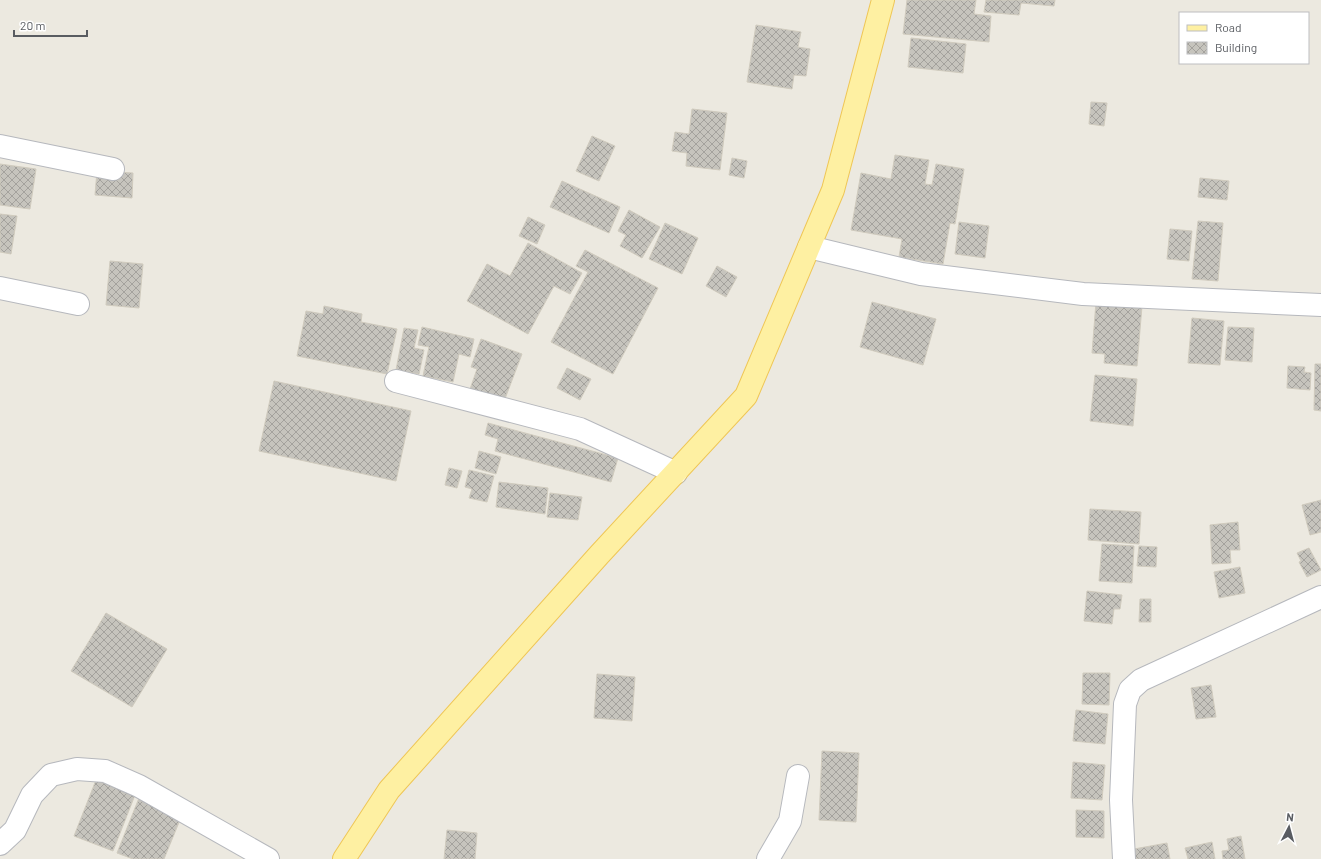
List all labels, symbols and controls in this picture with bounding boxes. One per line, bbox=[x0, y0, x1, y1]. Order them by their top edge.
scale bar bbox=[14, 12, 87, 38]
legend bbox=[1179, 12, 1309, 64]
text: 20 m bbox=[20, 18, 46, 32]
text: Road bbox=[1215, 20, 1242, 34]
text: Building bbox=[1215, 40, 1257, 54]
north arrow bbox=[1269, 807, 1309, 847]
text: N bbox=[1286, 810, 1294, 823]

